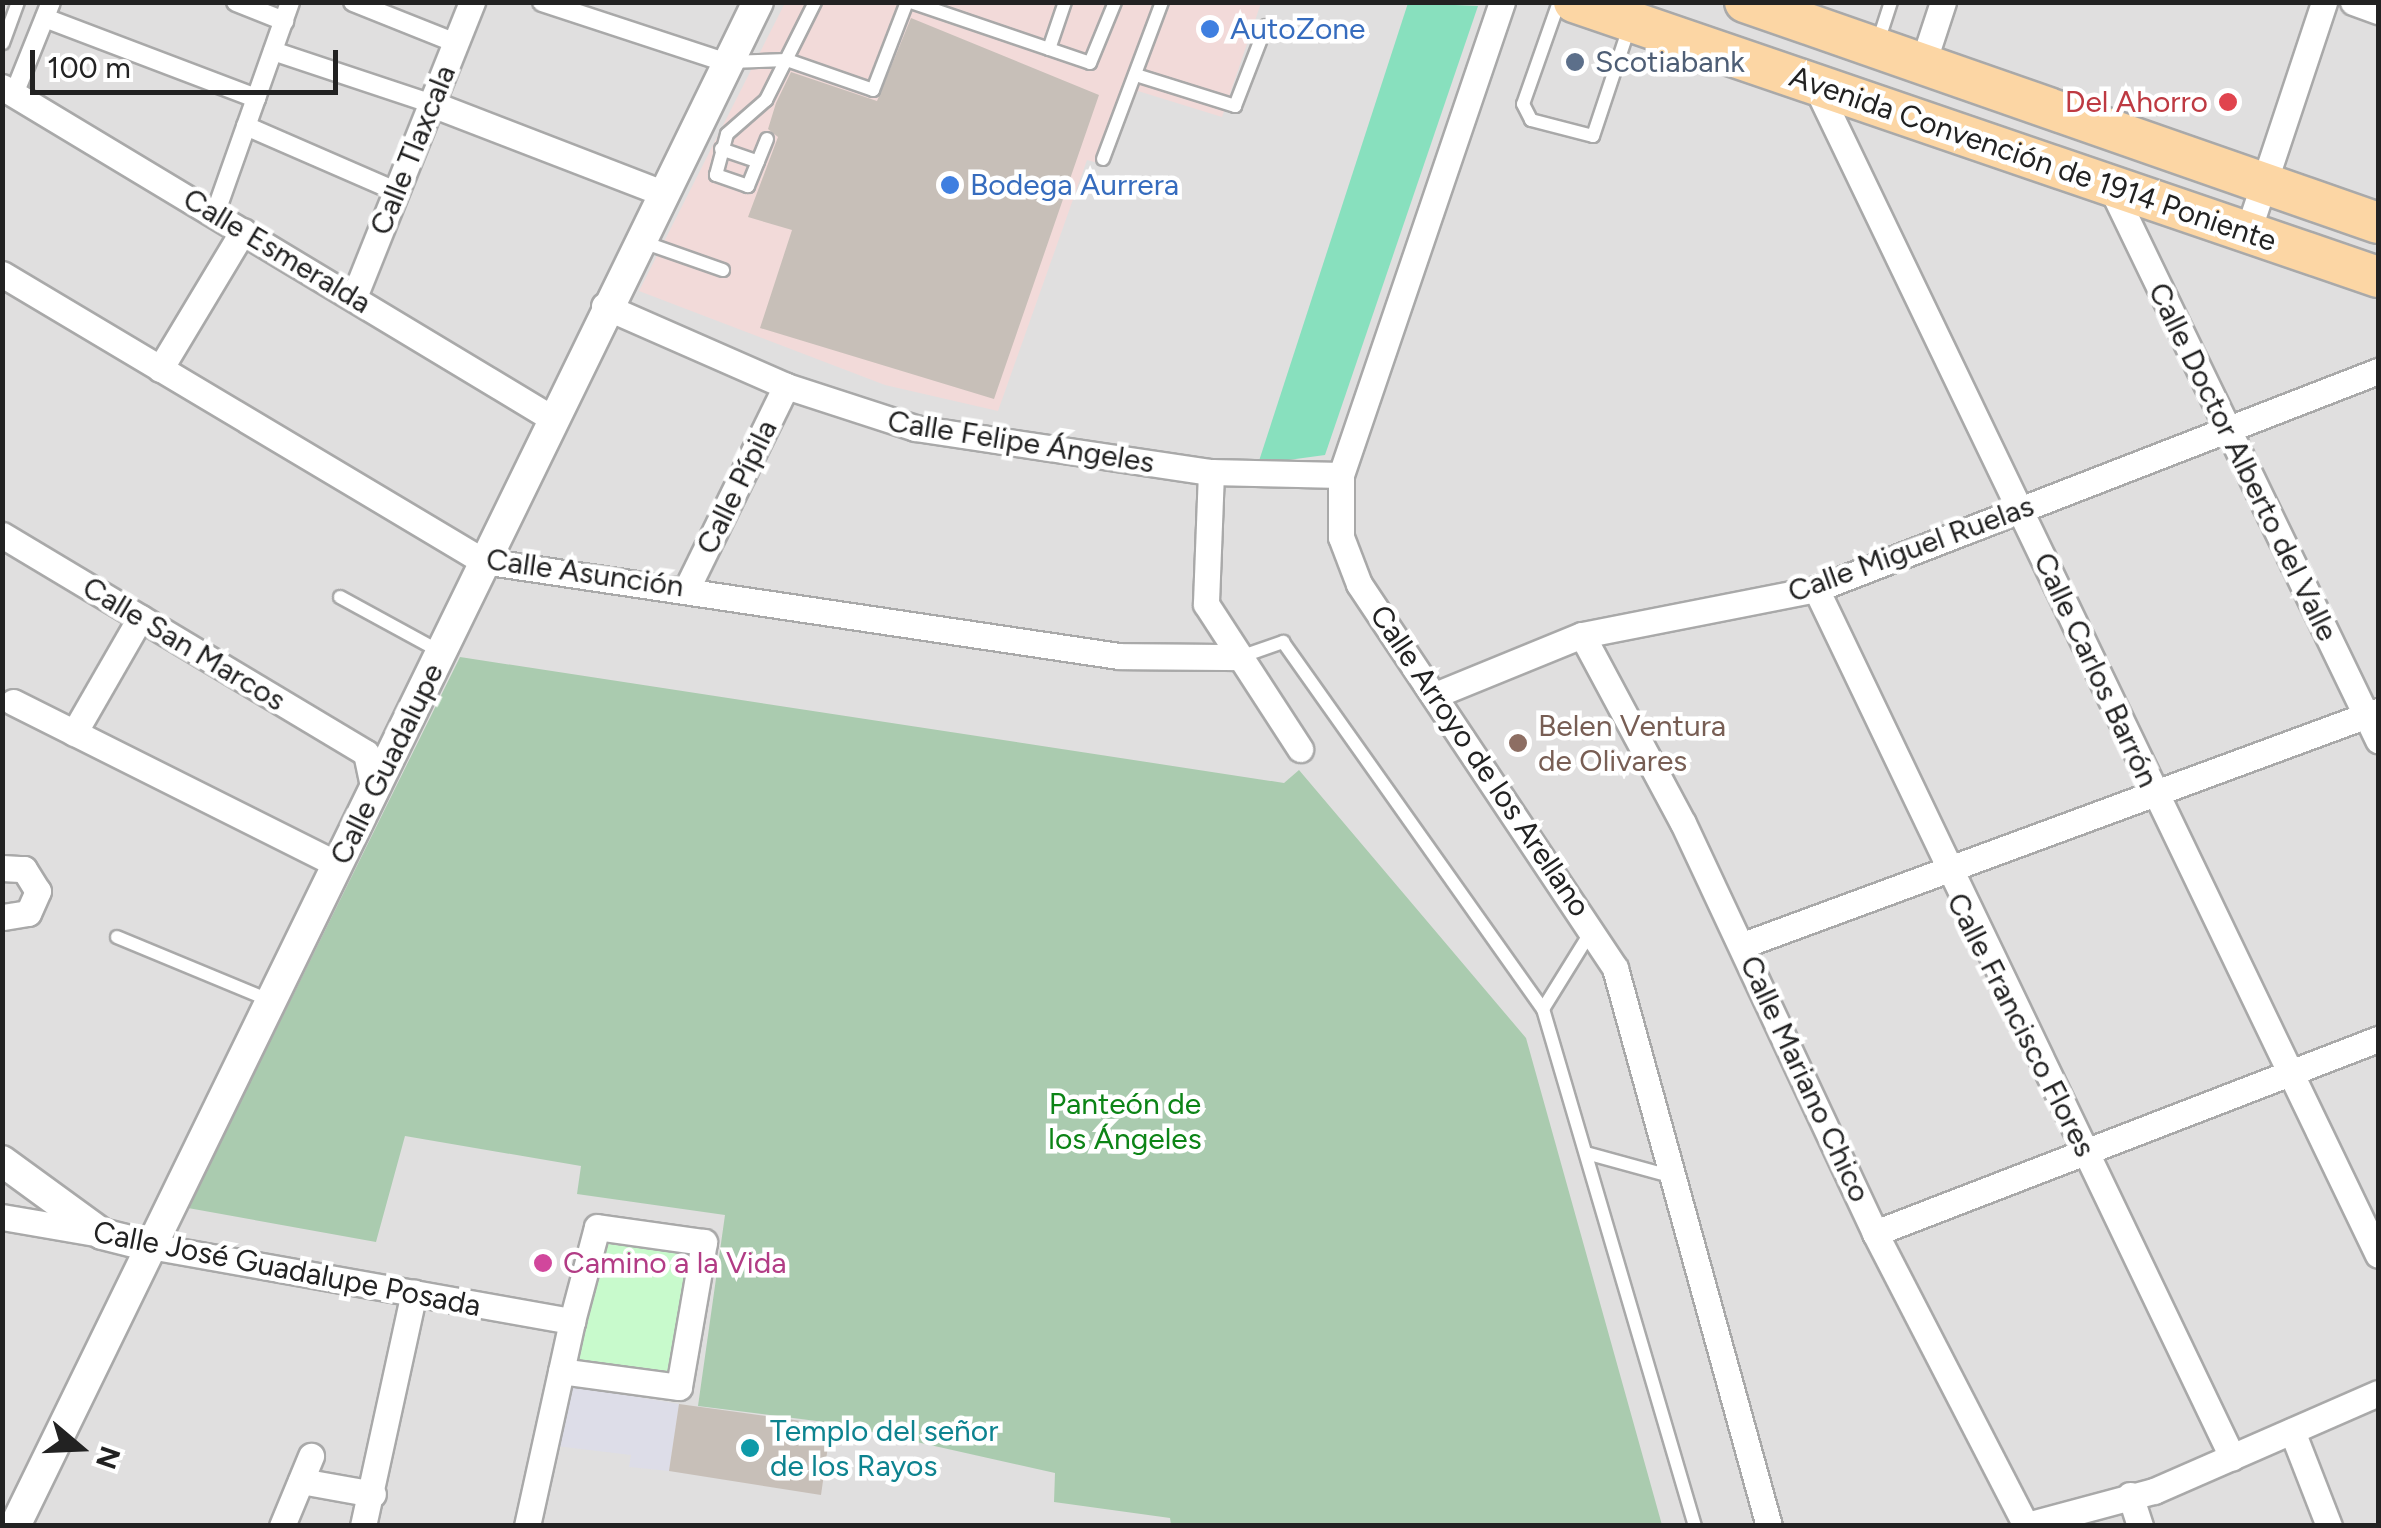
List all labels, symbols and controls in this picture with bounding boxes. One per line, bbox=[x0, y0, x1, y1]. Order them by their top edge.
place label: AutoZone bbox=[1230, 11, 1365, 47]
marker: AutoZone bbox=[1199, 18, 1221, 40]
scale bar bbox=[35, 30, 342, 92]
place label: Scotiabank bbox=[1595, 44, 1745, 80]
text: 100 m bbox=[47, 49, 131, 86]
marker: Scotiabank bbox=[1564, 51, 1586, 73]
street label: Avenida Convención de 1914 Poniente bbox=[1785, 59, 2281, 259]
street label: Calle Tlaxcala bbox=[363, 60, 463, 240]
place label: Del Ahorro bbox=[2065, 84, 2208, 120]
marker: Del Ahorro bbox=[2217, 91, 2239, 113]
place label: Bodega Aurrera bbox=[970, 167, 1179, 203]
marker: Bodega Aurrera bbox=[939, 174, 961, 196]
street label: Calle Esmeralda bbox=[177, 181, 377, 321]
street label: Calle Doctor Alberto del Valle bbox=[2140, 277, 2346, 647]
street label: Calle Felipe Ángeles bbox=[885, 403, 1157, 481]
street label: Calle Pípila bbox=[689, 414, 785, 560]
street label: Calle Miguel Ruelas bbox=[1783, 488, 2039, 610]
street label: Calle Asunción bbox=[484, 541, 686, 605]
street label: Calle Carlos Barrón bbox=[2026, 547, 2166, 793]
street label: Calle San Marcos bbox=[76, 569, 292, 719]
street label: Calle Arroyo de los Arellano bbox=[1362, 598, 1598, 924]
street label: Calle Guadalupe bbox=[323, 658, 451, 870]
place label: Belen Ventura de Olivares bbox=[1538, 708, 1726, 778]
marker: Belen Ventura de Olivares bbox=[1507, 732, 1529, 754]
street label: Calle Francisco Flores bbox=[1939, 887, 2103, 1163]
street label: Calle Mariano Chico bbox=[1732, 950, 1878, 1208]
park label: Panteón de los Ángeles bbox=[1048, 1086, 1202, 1156]
street label: Calle José Guadalupe Posada bbox=[90, 1214, 484, 1324]
place label: Camino a la Vida bbox=[563, 1245, 787, 1281]
marker: Camino a la Vida bbox=[532, 1252, 554, 1274]
north arrow bbox=[30, 1398, 130, 1498]
place label: Templo del señor de los Rayos bbox=[770, 1413, 998, 1484]
marker: Templo del señor de los Rayos bbox=[739, 1437, 761, 1459]
text: N bbox=[89, 1442, 128, 1474]

